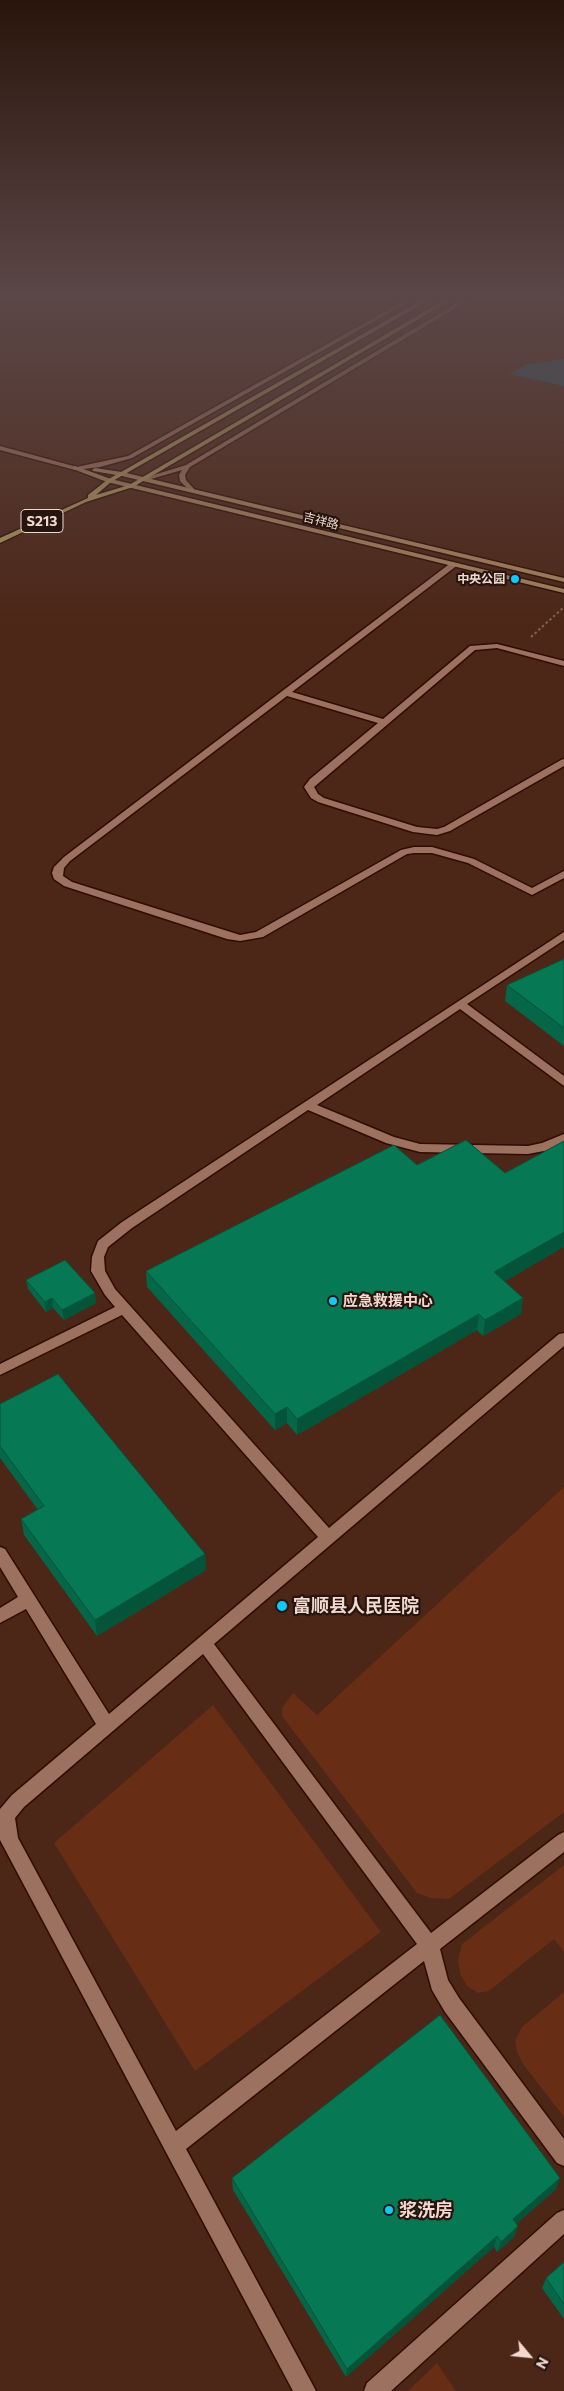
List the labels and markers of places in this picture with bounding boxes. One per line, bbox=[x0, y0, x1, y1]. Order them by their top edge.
place label: 中央公园 bbox=[457, 572, 505, 586]
marker: 中央公园 bbox=[509, 573, 521, 585]
place label: 应急救援中心 bbox=[343, 1292, 433, 1310]
marker: 应急救援中心 bbox=[327, 1295, 339, 1307]
place label: 富顺县人民医院 bbox=[293, 1595, 419, 1617]
marker: 富顺县人民医院 bbox=[275, 1599, 289, 1613]
place label: 浆洗房 bbox=[399, 2199, 453, 2221]
marker: 浆洗房 bbox=[383, 2204, 395, 2216]

